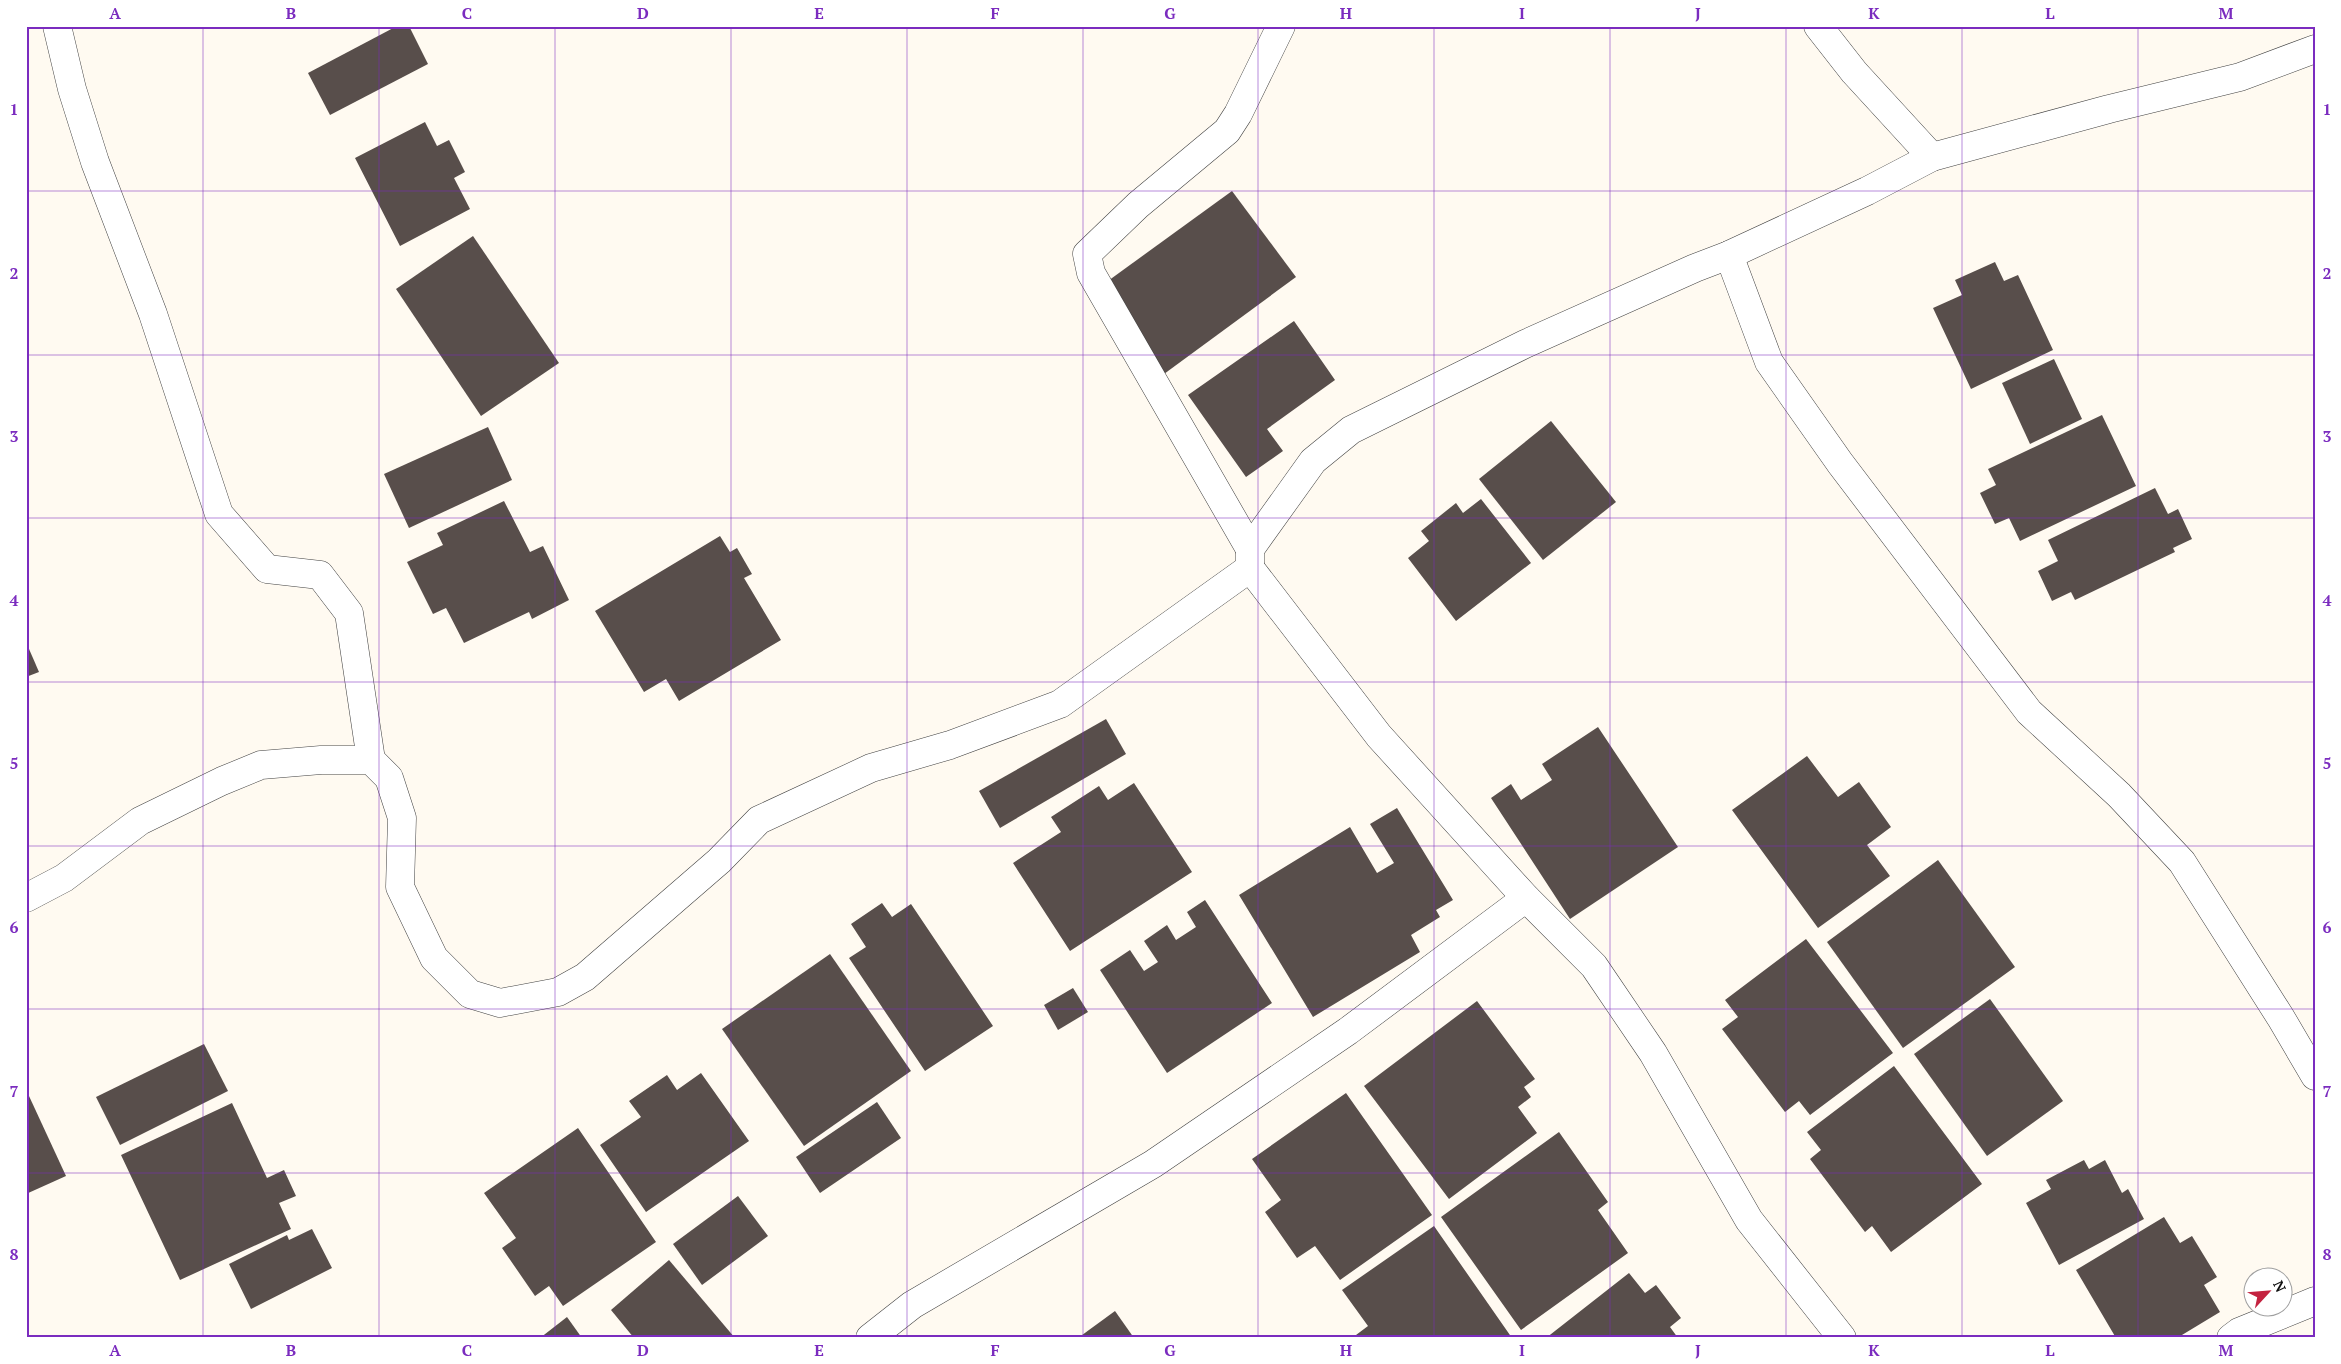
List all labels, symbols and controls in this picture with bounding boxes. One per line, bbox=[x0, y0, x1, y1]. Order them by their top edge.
text: A bbox=[109, 2, 121, 24]
text: B bbox=[286, 2, 296, 24]
text: C bbox=[462, 2, 472, 24]
text: D bbox=[637, 2, 649, 24]
text: E bbox=[814, 2, 824, 24]
text: F bbox=[990, 2, 1000, 24]
text: G bbox=[1164, 2, 1176, 24]
text: H bbox=[1340, 2, 1352, 24]
text: I bbox=[1519, 2, 1525, 24]
text: J bbox=[1695, 2, 1701, 24]
text: K bbox=[1868, 2, 1880, 24]
text: L bbox=[2045, 2, 2055, 24]
text: M bbox=[2219, 2, 2234, 24]
text: 1 bbox=[9, 98, 19, 120]
text: 1 bbox=[2322, 98, 2332, 120]
text: 2 bbox=[9, 262, 19, 284]
text: 2 bbox=[2322, 262, 2332, 284]
text: 3 bbox=[9, 425, 19, 447]
text: 3 bbox=[2322, 425, 2332, 447]
text: 4 bbox=[9, 589, 19, 611]
text: 4 bbox=[2322, 589, 2332, 611]
text: 5 bbox=[9, 752, 19, 774]
text: 5 bbox=[2322, 752, 2332, 774]
text: 6 bbox=[9, 916, 19, 938]
text: 6 bbox=[2322, 916, 2332, 938]
text: 7 bbox=[9, 1080, 19, 1102]
text: 7 bbox=[2322, 1080, 2332, 1102]
text: 8 bbox=[9, 1243, 19, 1265]
text: 8 bbox=[2322, 1243, 2332, 1265]
north arrow bbox=[2244, 1266, 2294, 1316]
text: N bbox=[2269, 1277, 2291, 1295]
text: A bbox=[109, 1339, 121, 1361]
text: B bbox=[286, 1339, 296, 1361]
text: C bbox=[462, 1339, 472, 1361]
text: D bbox=[637, 1339, 649, 1361]
text: E bbox=[814, 1339, 824, 1361]
text: F bbox=[990, 1339, 1000, 1361]
text: G bbox=[1164, 1339, 1176, 1361]
text: H bbox=[1340, 1339, 1352, 1361]
text: I bbox=[1519, 1339, 1525, 1361]
text: J bbox=[1695, 1339, 1701, 1361]
text: K bbox=[1868, 1339, 1880, 1361]
text: L bbox=[2045, 1339, 2055, 1361]
text: M bbox=[2219, 1339, 2234, 1361]

